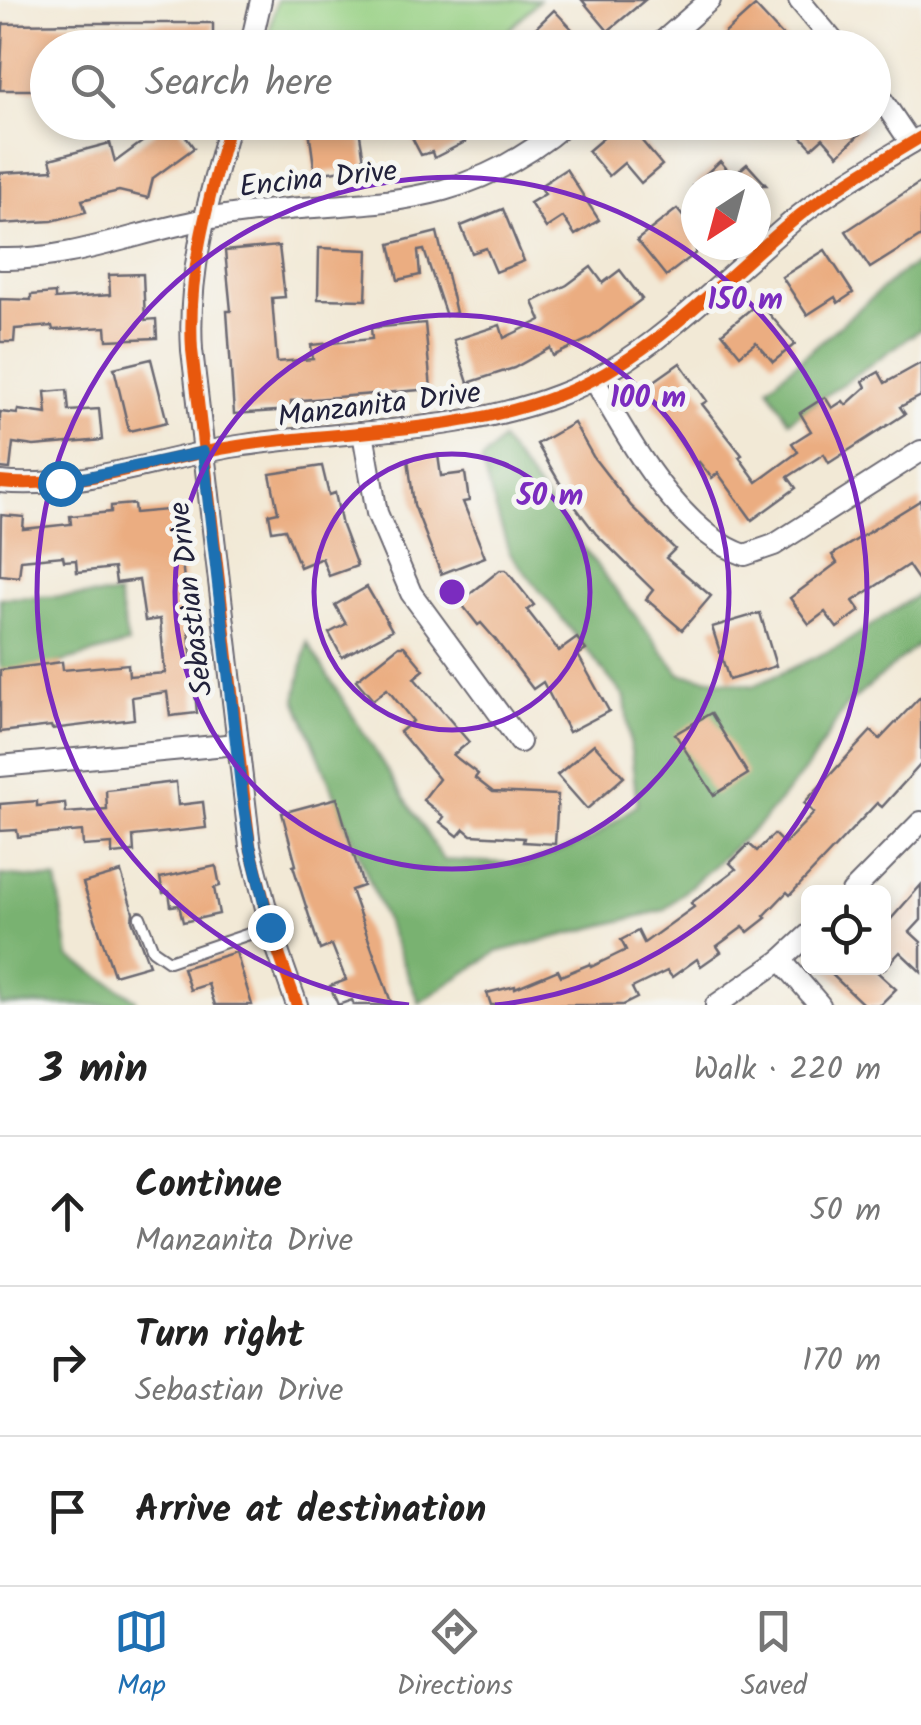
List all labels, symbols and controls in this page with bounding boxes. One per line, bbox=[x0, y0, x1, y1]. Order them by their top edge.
search box bbox=[30, 30, 891, 140]
text: Search here bbox=[145, 55, 332, 115]
icon: search bbox=[65, 58, 120, 113]
street label: Encina Drive bbox=[237, 148, 400, 212]
north arrow bbox=[681, 170, 771, 260]
text: 150 m bbox=[707, 277, 783, 325]
street label: Manzanita Drive bbox=[275, 370, 484, 442]
text: 100 m bbox=[610, 375, 686, 423]
route start bbox=[38, 461, 84, 507]
text: 50 m bbox=[516, 473, 583, 521]
street label: Sebastian Drive bbox=[156, 499, 228, 699]
centre of rings bbox=[434, 574, 470, 610]
map controls bbox=[801, 885, 891, 975]
button: locate bbox=[801, 885, 891, 975]
route end bbox=[248, 905, 294, 951]
text: 3 min bbox=[40, 1037, 148, 1104]
text: Walk · 220 m bbox=[693, 1045, 881, 1096]
text: Continue bbox=[135, 1156, 282, 1216]
icon: ahead bbox=[40, 1184, 95, 1239]
text: 50 m bbox=[810, 1186, 881, 1237]
text: Manzanita Drive bbox=[135, 1216, 353, 1267]
text: Turn right bbox=[135, 1306, 304, 1366]
icon: right bbox=[40, 1334, 95, 1389]
text: 170 m bbox=[802, 1336, 881, 1387]
text: Sebastian Drive bbox=[135, 1366, 343, 1417]
text: Arrive at destination bbox=[135, 1481, 486, 1541]
icon: arrive bbox=[40, 1484, 95, 1539]
tab: Map bbox=[114, 1604, 169, 1709]
tab: Directions bbox=[397, 1604, 513, 1709]
tab: Saved bbox=[741, 1604, 807, 1709]

